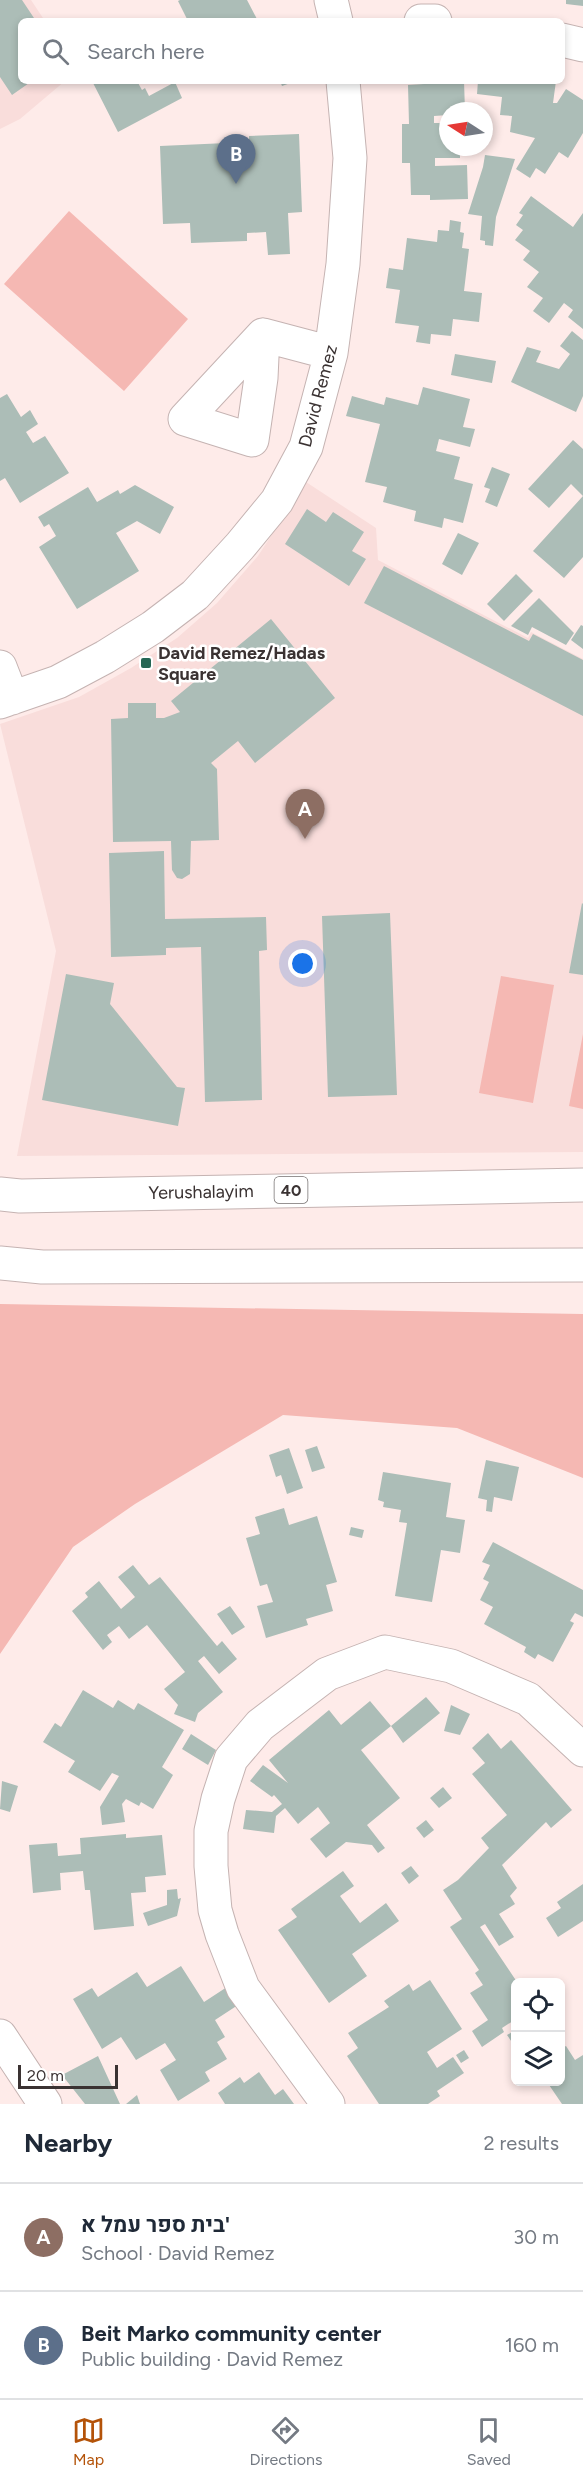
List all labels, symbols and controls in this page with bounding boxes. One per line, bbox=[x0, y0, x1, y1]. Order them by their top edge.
search box bbox=[18, 18, 565, 84]
icon: search bbox=[39, 35, 72, 68]
text: Search here bbox=[87, 38, 205, 65]
north arrow bbox=[439, 102, 493, 156]
pin: B bbox=[216, 134, 256, 184]
street label: David Remez bbox=[294, 342, 342, 450]
place label: David Remez/Hadas Square bbox=[158, 642, 326, 685]
marker: David Remez/Hadas Square bbox=[139, 656, 153, 670]
pin: A bbox=[286, 790, 324, 839]
your location bbox=[288, 949, 317, 978]
road number: 40 bbox=[274, 1177, 308, 1203]
street label: Yerushalayim bbox=[148, 1180, 254, 1204]
map controls bbox=[511, 1978, 565, 2086]
button: locate bbox=[511, 1978, 565, 2032]
button: layers bbox=[511, 2032, 565, 2086]
scale bar bbox=[18, 2062, 118, 2090]
text: 20 m bbox=[27, 2066, 64, 2085]
text: Nearby bbox=[24, 2127, 112, 2159]
text: 2 results bbox=[483, 2131, 559, 2155]
text: בית ספר עמל א' bbox=[81, 2211, 230, 2238]
text: A bbox=[36, 2225, 51, 2249]
text: 30 m bbox=[513, 2225, 559, 2249]
text: School · David Remez bbox=[81, 2241, 275, 2265]
text: Beit Marko community center bbox=[81, 2320, 381, 2347]
text: B bbox=[37, 2333, 50, 2357]
text: 160 m bbox=[505, 2333, 559, 2357]
text: Public building · David Remez bbox=[81, 2347, 343, 2371]
tab: Map bbox=[72, 2414, 105, 2469]
tab: Directions bbox=[249, 2414, 322, 2469]
tab: Saved bbox=[467, 2414, 511, 2469]

